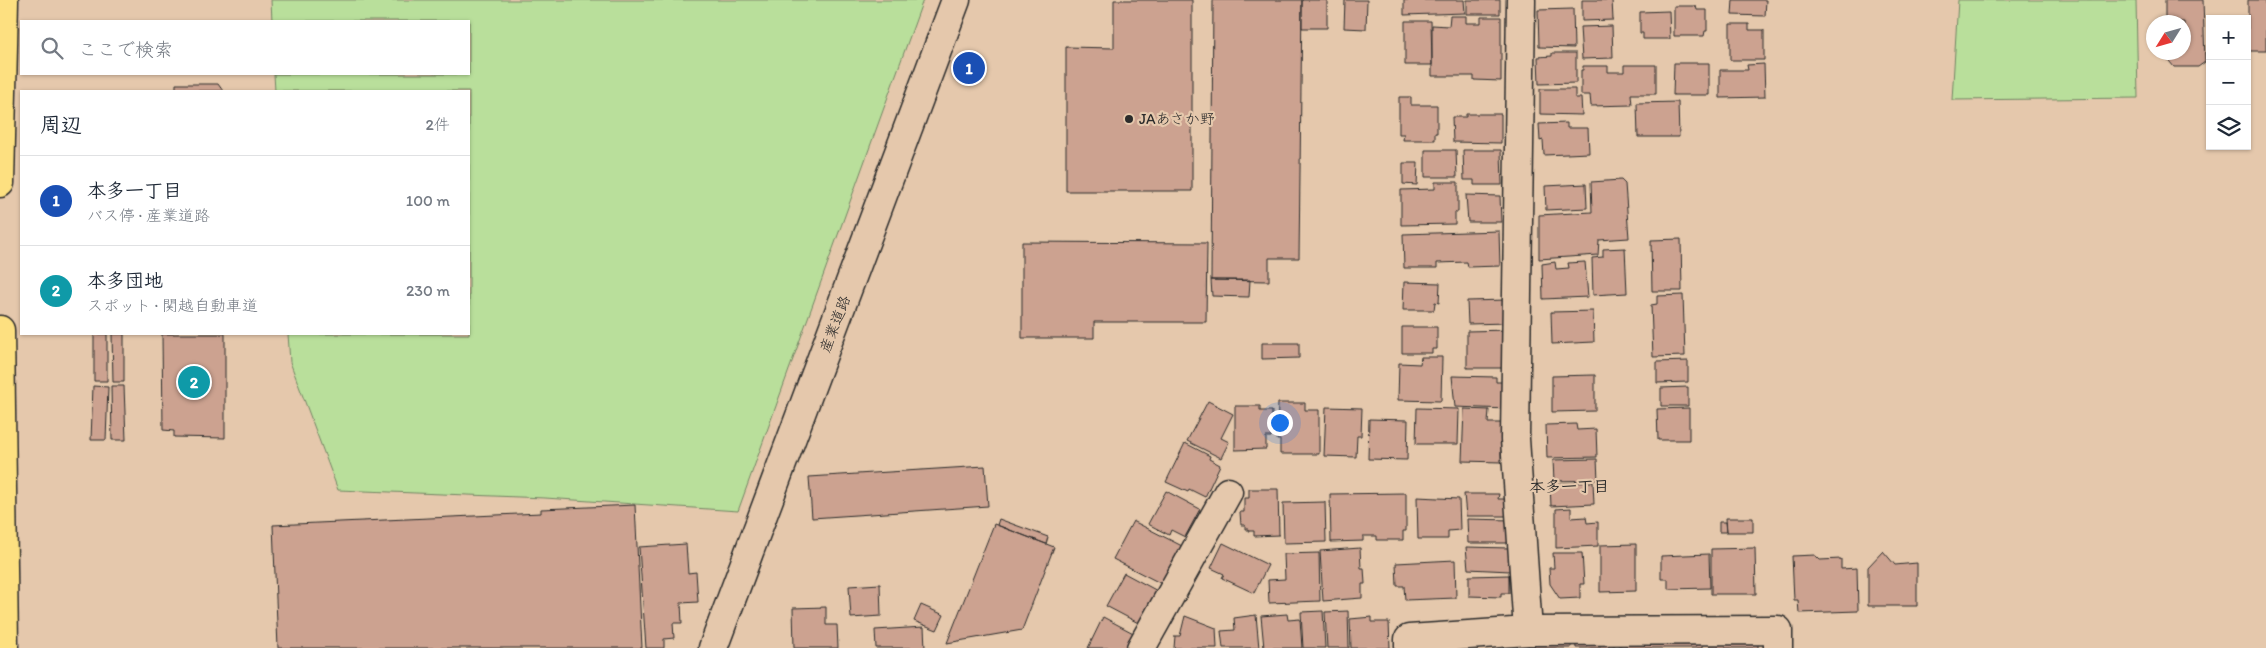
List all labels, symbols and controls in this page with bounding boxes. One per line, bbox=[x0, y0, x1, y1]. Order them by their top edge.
north arrow bbox=[2146, 15, 2191, 60]
map controls bbox=[2206, 15, 2251, 150]
button: + bbox=[2206, 15, 2251, 60]
search box bbox=[20, 20, 470, 75]
icon: search bbox=[38, 34, 66, 62]
text: ここで検索 bbox=[78, 38, 173, 61]
pin: 1 bbox=[953, 49, 985, 87]
button: − bbox=[2206, 60, 2251, 105]
button: layers bbox=[2206, 105, 2251, 150]
place label: JAあさか野 bbox=[1139, 110, 1215, 128]
text: 周辺 bbox=[40, 112, 82, 137]
marker: JAあさか野 bbox=[1123, 113, 1135, 125]
text: 2件 bbox=[426, 115, 450, 134]
text: 本多一丁目 bbox=[87, 179, 182, 202]
text: 1 bbox=[52, 191, 60, 210]
text: 100 m bbox=[406, 191, 450, 210]
text: バス停 · 産業道路 bbox=[87, 206, 210, 225]
text: 本多団地 bbox=[87, 269, 163, 292]
text: 2 bbox=[52, 281, 60, 300]
text: 230 m bbox=[406, 281, 450, 300]
street label: 産業道路 bbox=[816, 293, 854, 355]
text: スポット · 関越自動車道 bbox=[87, 296, 258, 315]
pin: 2 bbox=[178, 363, 210, 401]
your location bbox=[1267, 410, 1293, 436]
district label: 本多一丁目 bbox=[1529, 477, 1609, 496]

